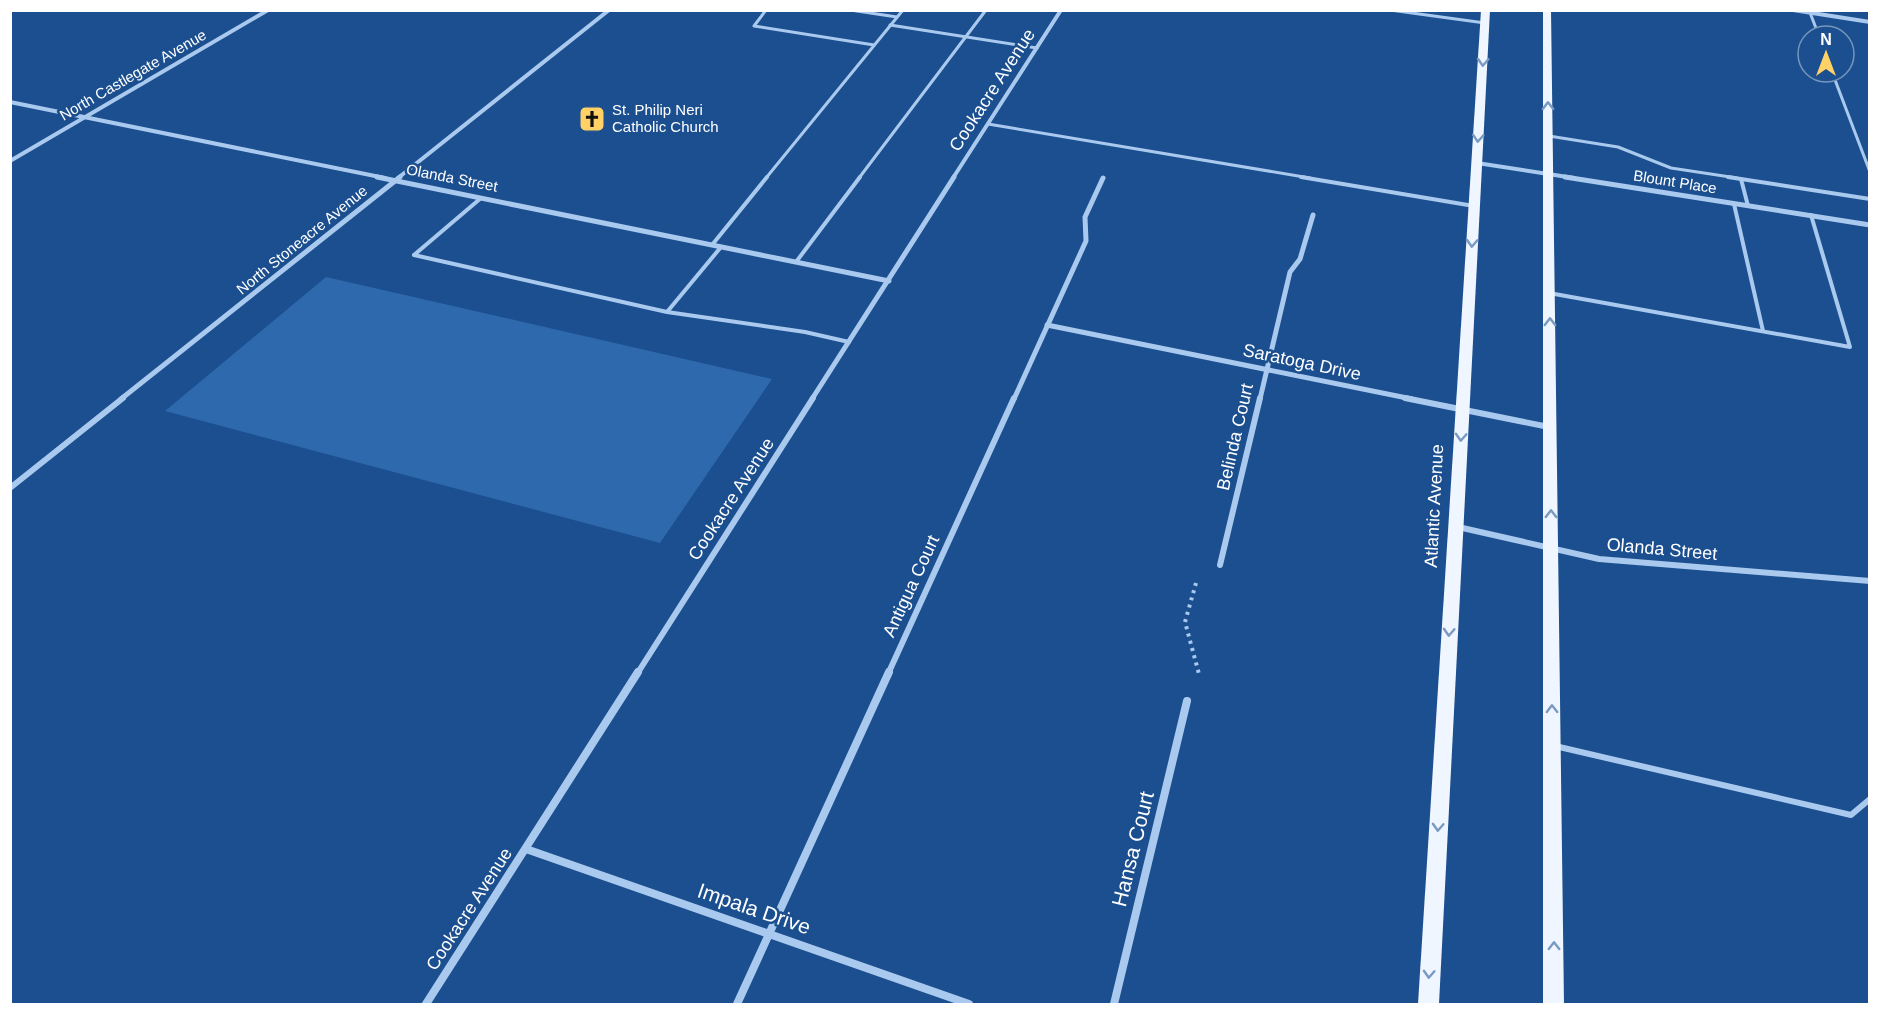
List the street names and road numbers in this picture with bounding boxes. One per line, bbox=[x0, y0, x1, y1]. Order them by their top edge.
street label: Cookacre Avenue bbox=[945, 25, 1039, 155]
street label: North Castlegate Avenue bbox=[56, 26, 209, 124]
street label: Olanda Street bbox=[405, 160, 500, 195]
street label: Blount Place bbox=[1632, 167, 1718, 196]
street label: North Stoneacre Avenue bbox=[233, 182, 370, 298]
street label: Saratoga Drive bbox=[1241, 340, 1363, 384]
street label: Belinda Court bbox=[1213, 382, 1257, 492]
street label: Cookacre Avenue bbox=[684, 434, 778, 564]
street label: Atlantic Avenue bbox=[1421, 444, 1447, 568]
street label: Antigua Court bbox=[879, 532, 943, 640]
street label: Olanda Street bbox=[1606, 534, 1718, 564]
street label: Hansa Court bbox=[1107, 789, 1158, 909]
street label: Cookacre Avenue bbox=[422, 844, 516, 974]
street label: Impala Drive bbox=[695, 878, 814, 939]

